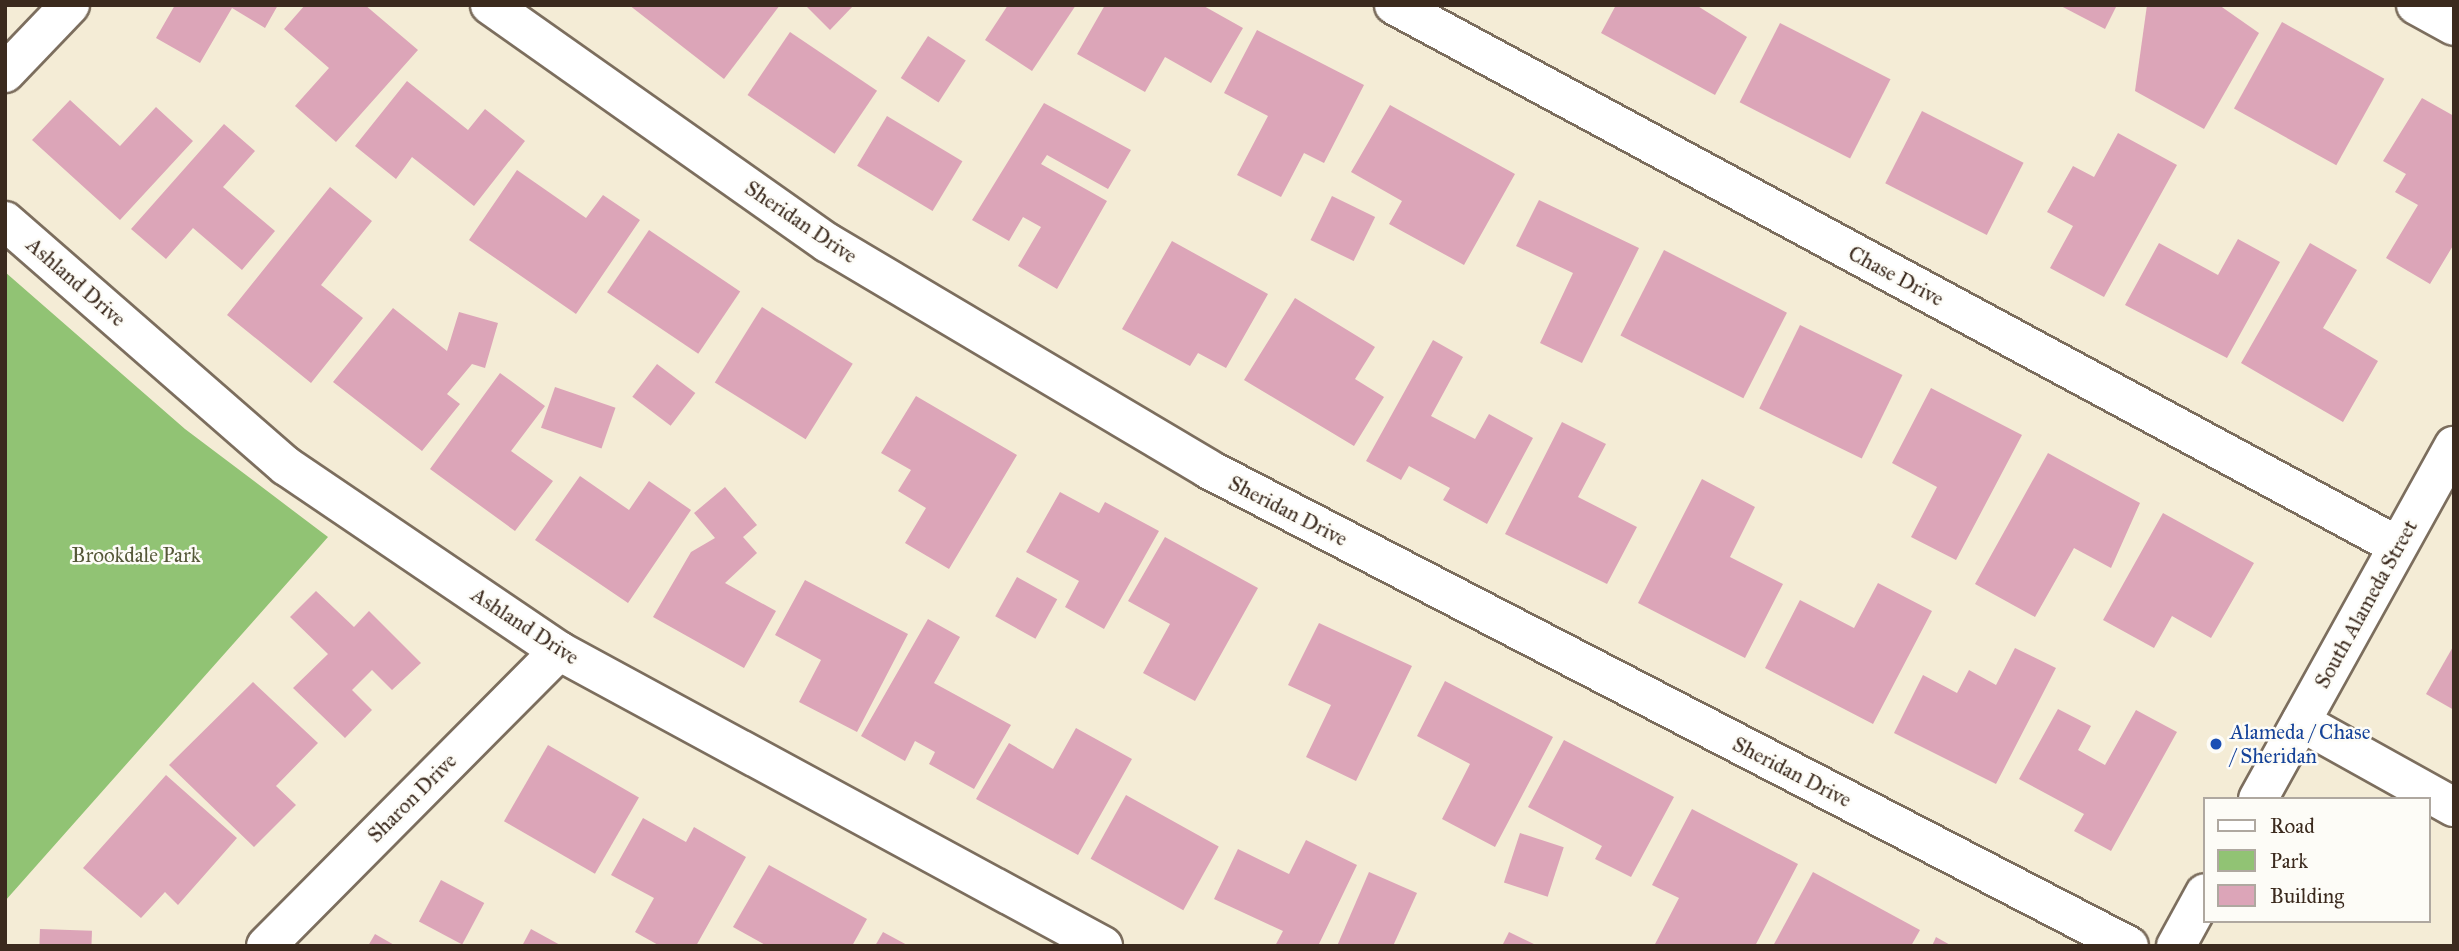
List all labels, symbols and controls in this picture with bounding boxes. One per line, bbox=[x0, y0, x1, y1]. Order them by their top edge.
street label: Sheridan Drive bbox=[740, 175, 862, 269]
street label: Ashland Drive bbox=[21, 232, 131, 332]
street label: Chase Drive bbox=[1844, 240, 1948, 312]
street label: Sheridan Drive bbox=[1224, 470, 1352, 552]
street label: South Alameda Street bbox=[2309, 515, 2423, 693]
park label: Brookdale Park bbox=[72, 542, 200, 568]
street label: Ashland Drive bbox=[467, 582, 583, 670]
place label: Alameda / Chase / Sheridan bbox=[2230, 719, 2370, 769]
street label: Sheridan Drive bbox=[1728, 731, 1856, 813]
marker: Alameda / Chase / Sheridan bbox=[2208, 736, 2224, 752]
street label: Sharon Drive bbox=[362, 748, 462, 848]
legend bbox=[2204, 797, 2431, 923]
text: Road bbox=[2270, 813, 2315, 839]
text: Park bbox=[2270, 848, 2308, 874]
text: Building bbox=[2270, 883, 2344, 909]

